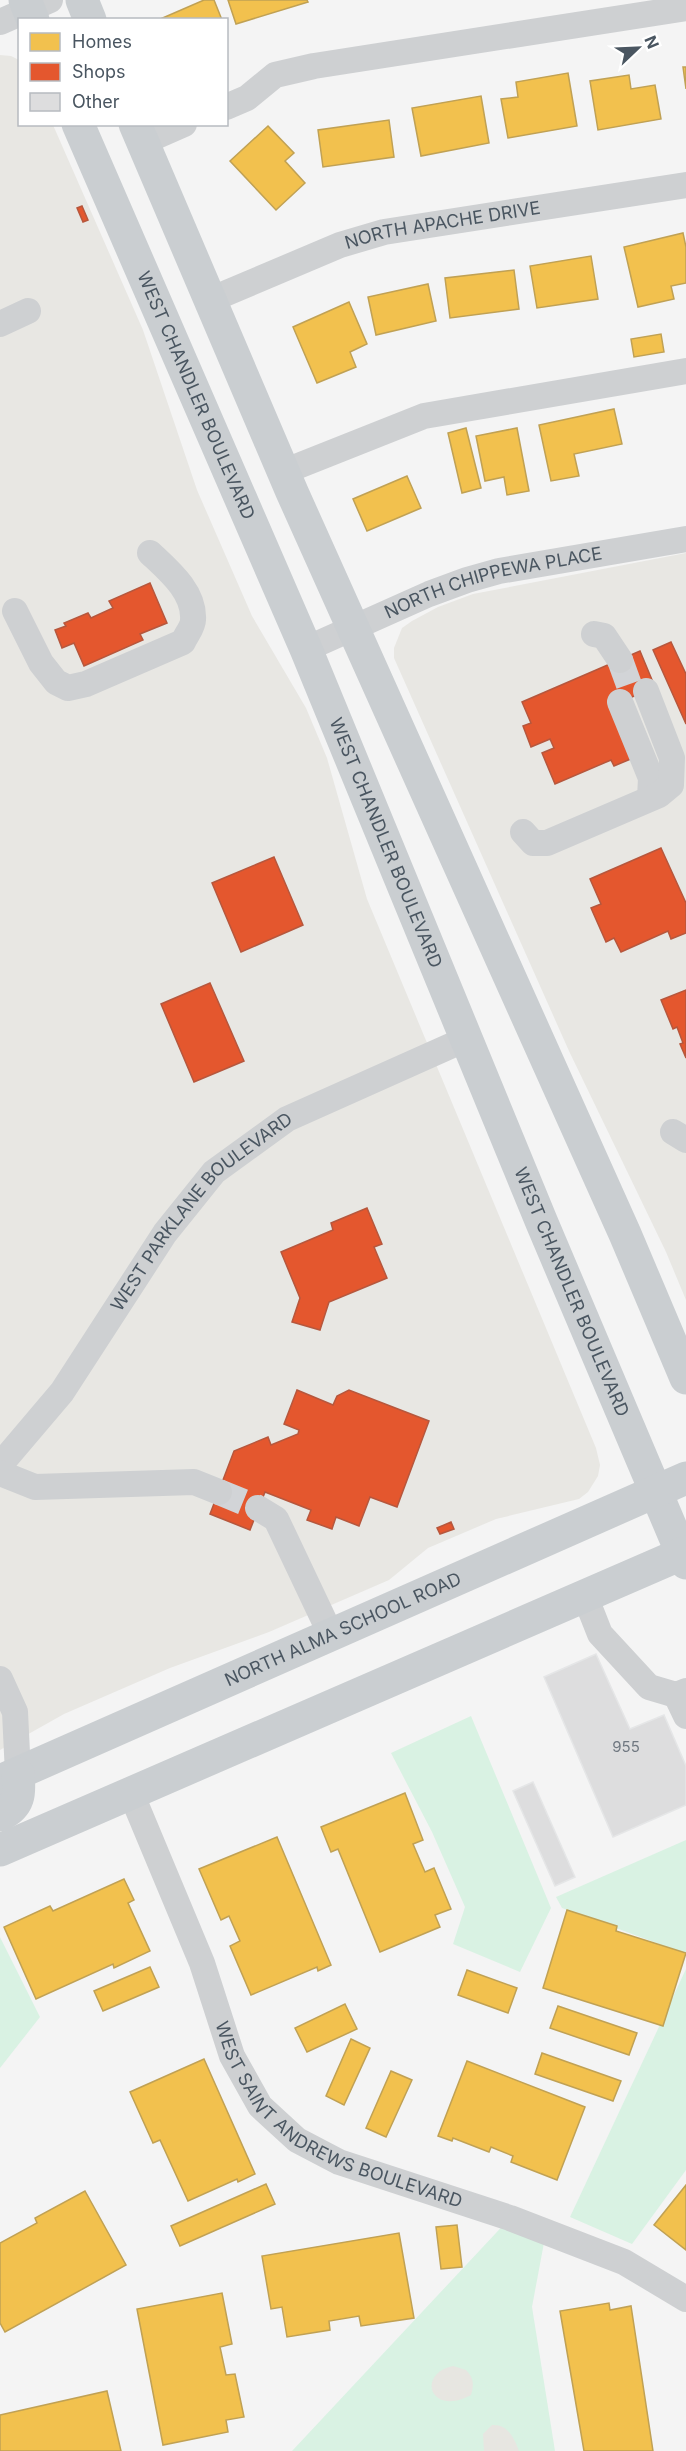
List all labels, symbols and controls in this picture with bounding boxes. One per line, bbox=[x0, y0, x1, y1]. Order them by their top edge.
legend bbox=[18, 18, 228, 126]
north arrow bbox=[608, 18, 668, 78]
text: Homes bbox=[72, 31, 132, 52]
text: N bbox=[640, 33, 663, 52]
text: Shops bbox=[72, 61, 126, 82]
text: Other bbox=[72, 91, 120, 112]
street label: NORTH APACHE DRIVE bbox=[342, 197, 542, 253]
street label: WEST CHANDLER BOULEVARD bbox=[133, 268, 259, 522]
street label: NORTH CHIPPEWA PLACE bbox=[381, 543, 604, 623]
street label: WEST CHANDLER BOULEVARD bbox=[325, 715, 447, 971]
street label: WEST PARKLANE BOULEVARD bbox=[106, 1108, 296, 1315]
street label: WEST CHANDLER BOULEVARD bbox=[510, 1164, 634, 1419]
street label: NORTH ALMA SCHOOL ROAD bbox=[221, 1568, 464, 1690]
house number: 955 bbox=[612, 1737, 640, 1756]
street label: WEST SAINT ANDREWS BOULEVARD bbox=[211, 2018, 465, 2212]

